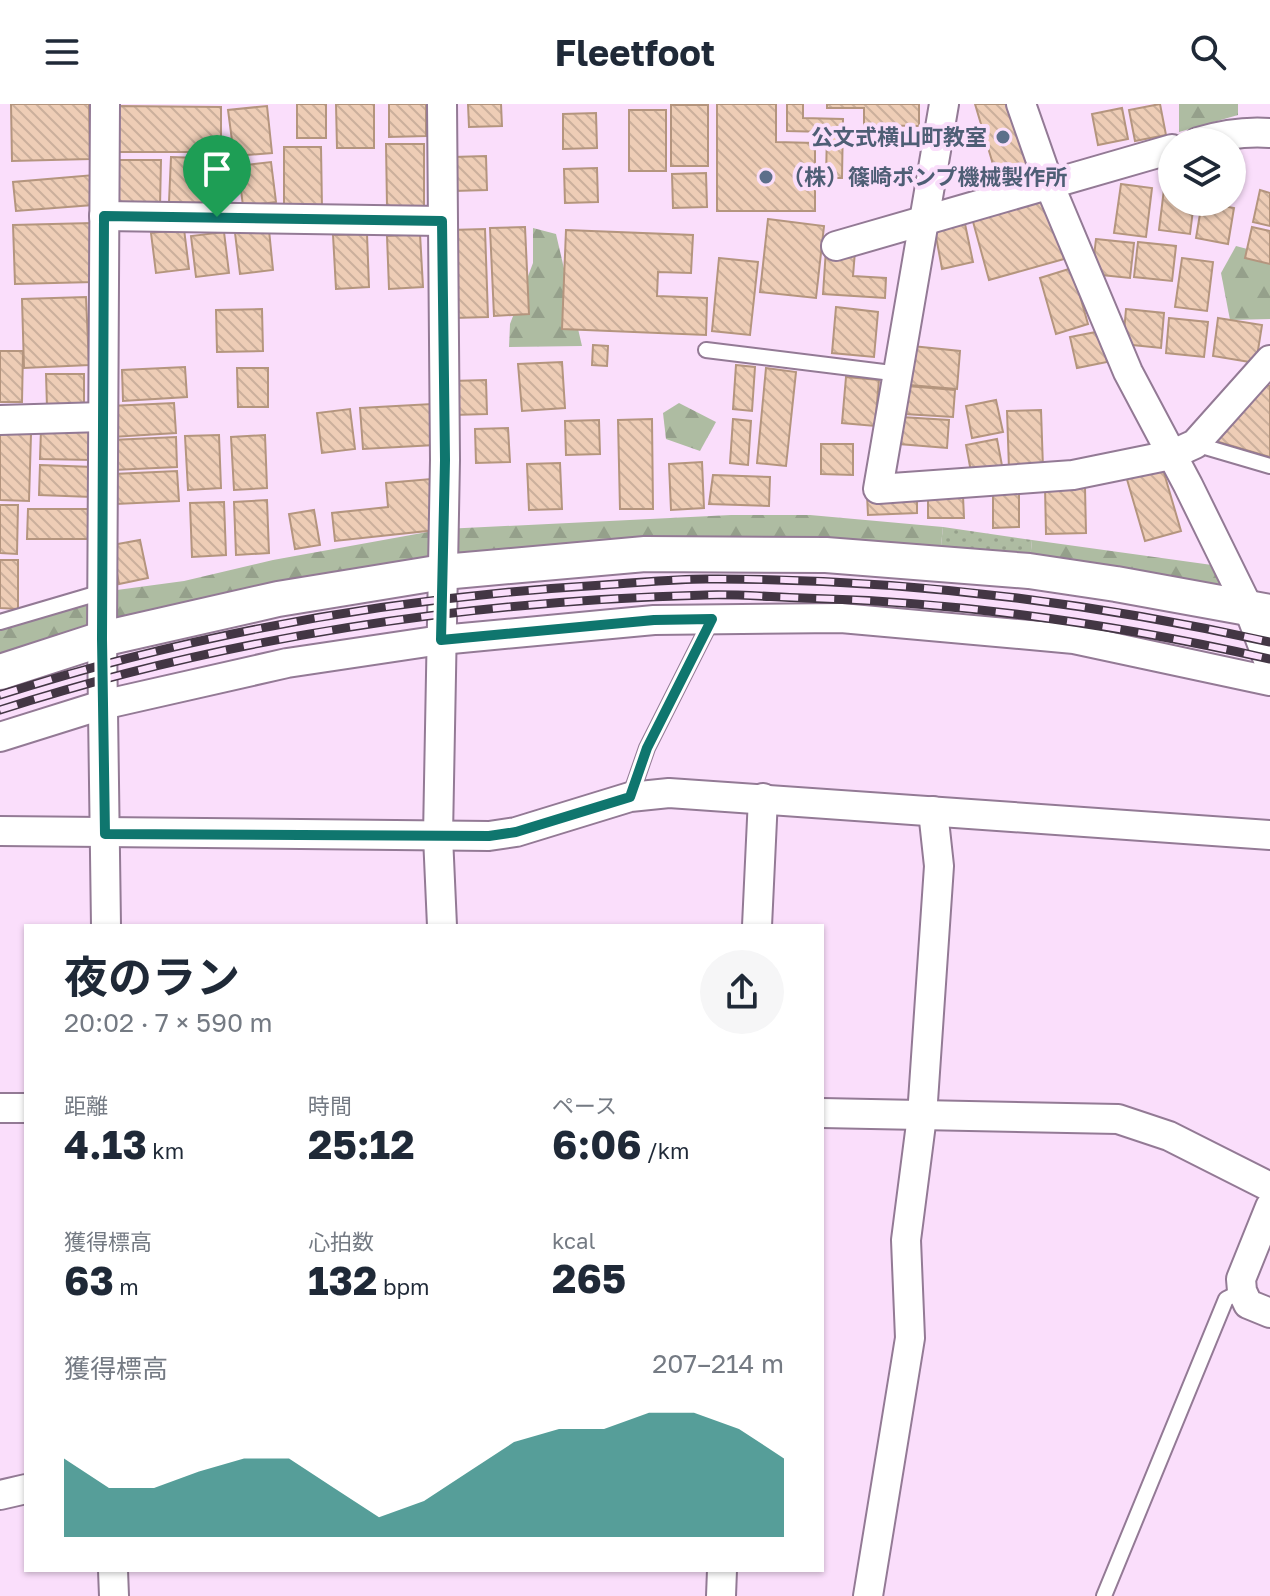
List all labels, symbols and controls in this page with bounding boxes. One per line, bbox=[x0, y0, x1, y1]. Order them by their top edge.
icon: menu bbox=[40, 30, 84, 74]
icon: search bbox=[1186, 30, 1230, 74]
text: Fleetfoot bbox=[555, 31, 715, 74]
place label: 公文式横山町教室 bbox=[811, 123, 987, 150]
marker: 公文式横山町教室 bbox=[994, 128, 1012, 146]
map controls bbox=[1158, 128, 1246, 216]
button: layers bbox=[1158, 128, 1246, 216]
pin bbox=[183, 135, 251, 217]
icon: arrive bbox=[195, 147, 239, 191]
place label: （株）篠崎ポンプ機械製作所 bbox=[782, 163, 1067, 190]
marker: （株）篠崎ポンプ機械製作所 bbox=[757, 168, 775, 186]
text: 夜のラン bbox=[64, 950, 240, 1003]
button: share bbox=[700, 950, 784, 1034]
text: 20:02 · 7 × 590 m bbox=[64, 1007, 273, 1038]
text: 距離 bbox=[64, 1092, 108, 1119]
text: 時間 bbox=[308, 1092, 352, 1119]
text: ペース bbox=[552, 1092, 617, 1119]
text: 4.13 bbox=[64, 1120, 147, 1168]
text: 25:12 bbox=[308, 1120, 415, 1168]
text: 6:06 bbox=[552, 1120, 642, 1168]
text: km bbox=[147, 1137, 184, 1164]
text: /km bbox=[642, 1137, 690, 1164]
text: kcal bbox=[552, 1227, 595, 1254]
text: 獲得標高 bbox=[64, 1228, 152, 1255]
text: 心拍数 bbox=[308, 1228, 374, 1255]
text: 265 bbox=[552, 1254, 626, 1302]
text: 63 bbox=[64, 1256, 114, 1304]
text: 132 bbox=[308, 1256, 377, 1304]
text: m bbox=[114, 1273, 139, 1300]
text: bpm bbox=[377, 1273, 429, 1300]
text: 207–214 m bbox=[652, 1348, 784, 1379]
text: 獲得標高 bbox=[64, 1353, 168, 1384]

